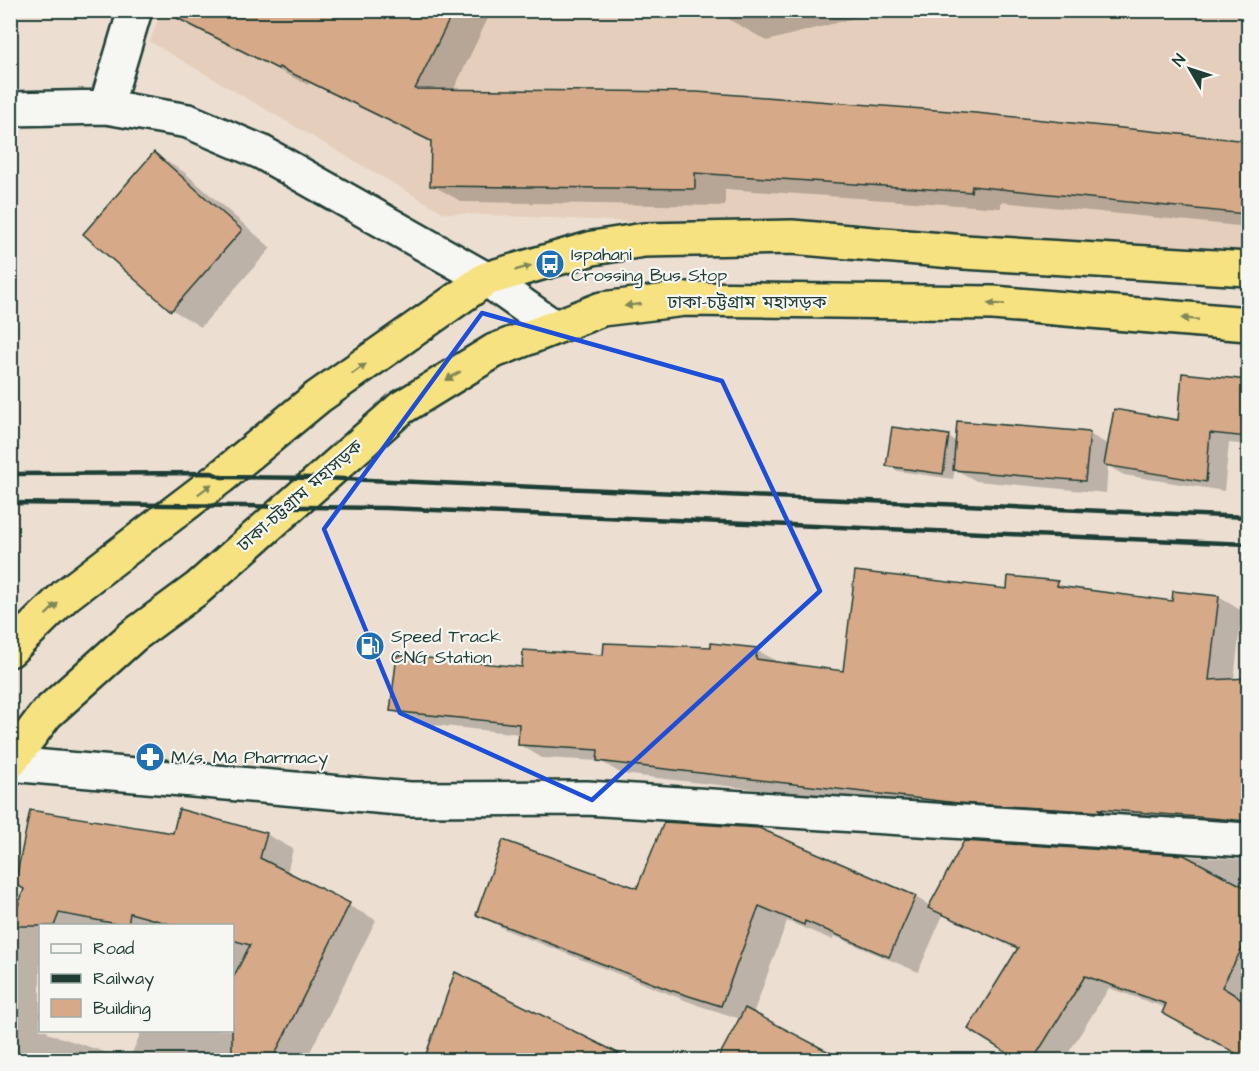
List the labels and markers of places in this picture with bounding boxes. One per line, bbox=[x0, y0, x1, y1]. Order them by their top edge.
place label: Ispahani Crossing Bus Stop bbox=[571, 242, 727, 289]
bus stop icon: Ispahani Crossing Bus Stop bbox=[534, 248, 566, 280]
place label: Speed Track CNG Station bbox=[391, 624, 501, 670]
fuel station icon: Speed Track CNG Station bbox=[354, 630, 386, 662]
pharmacy icon: M/s. Ma Pharmacy bbox=[134, 741, 166, 773]
place label: M/s. Ma Pharmacy bbox=[171, 745, 328, 771]

